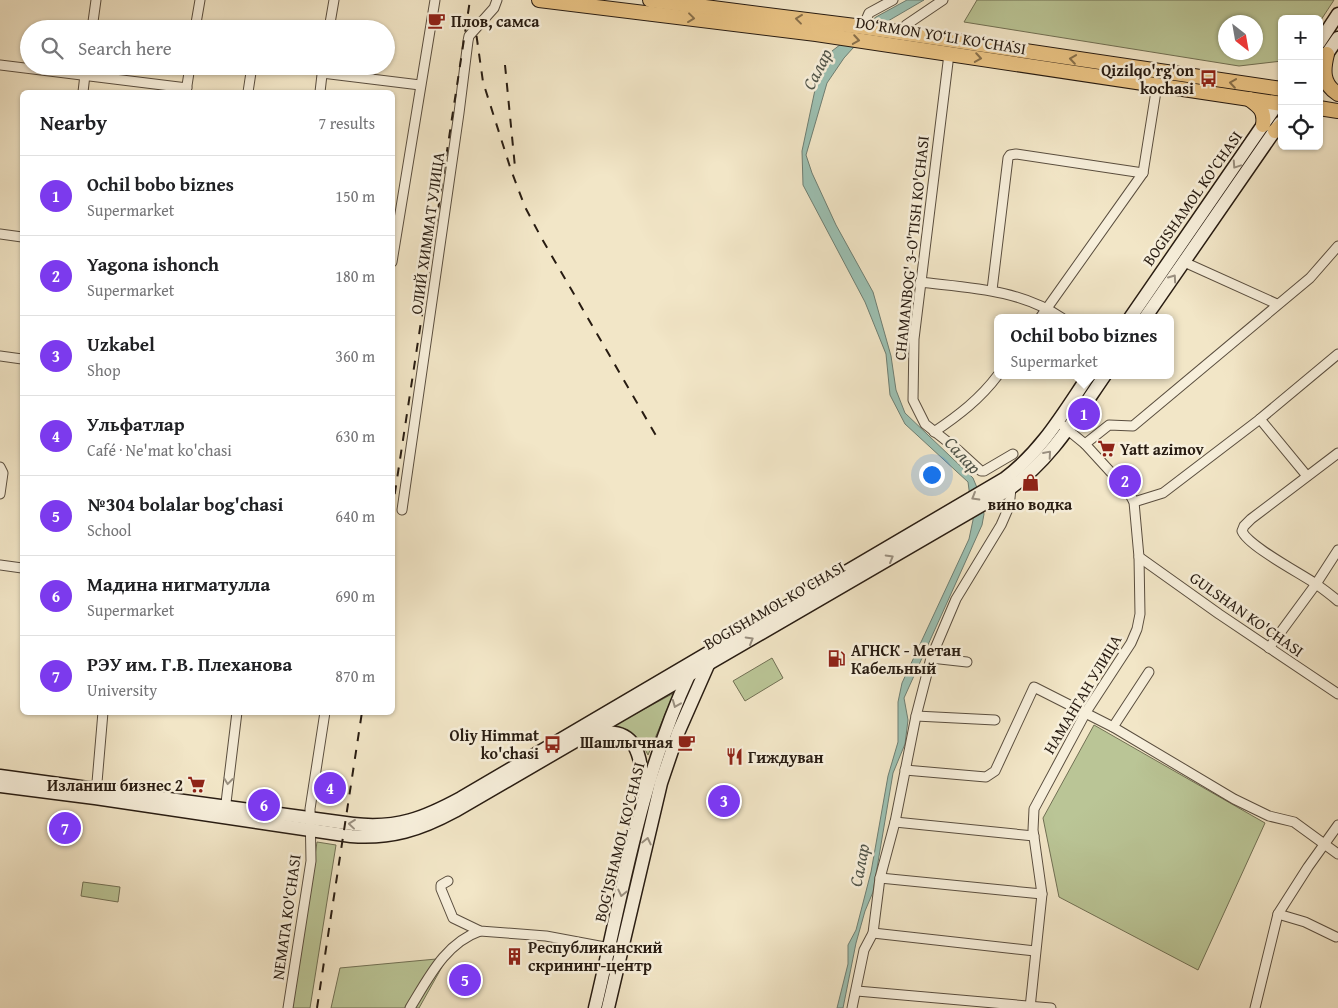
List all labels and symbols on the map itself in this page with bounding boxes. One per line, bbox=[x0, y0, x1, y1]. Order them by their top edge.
place label: Плов, самса bbox=[451, 9, 540, 33]
street label: DO‘RMON YO‘LI KO‘CHASI bbox=[854, 10, 1028, 60]
cafe icon: Плов, самса bbox=[427, 11, 447, 31]
one-way arrow bbox=[688, 12, 696, 23]
one-way arrow bbox=[795, 14, 803, 25]
north arrow bbox=[1218, 15, 1263, 60]
one-way arrow bbox=[851, 34, 860, 44]
water label: Салар bbox=[795, 44, 839, 94]
one-way arrow bbox=[974, 53, 983, 63]
one-way arrow bbox=[1068, 54, 1076, 65]
place label: Qizilqo'rg'on kochasi bbox=[1101, 58, 1195, 100]
bus stop icon: Qizilqo'rg'on kochasi bbox=[1198, 69, 1218, 89]
one-way arrow bbox=[1229, 78, 1238, 88]
street label: BOGISHAMOL KO'CHASI bbox=[1136, 126, 1248, 270]
street label: CHAMANBOG' 3-O'TISH KO'CHASI bbox=[887, 134, 935, 361]
street label: ОЛИЙ ХИММАТ УЛИЦА bbox=[404, 150, 450, 316]
one-way arrow bbox=[1233, 160, 1242, 169]
one-way arrow bbox=[1167, 274, 1176, 284]
pin: 1 bbox=[1068, 395, 1100, 433]
water label: Салар bbox=[938, 430, 988, 480]
place label: Yatt azimov bbox=[1120, 437, 1204, 461]
supermarket icon: Yatt azimov bbox=[1096, 439, 1116, 459]
one-way arrow bbox=[1042, 451, 1050, 460]
your location bbox=[919, 462, 945, 488]
pin: 2 bbox=[1109, 462, 1141, 500]
shop icon: вино водка bbox=[1020, 472, 1040, 492]
one-way arrow bbox=[971, 490, 980, 500]
place label: вино водка bbox=[988, 492, 1073, 516]
street label: BOGISHAMOL KO'CHASI bbox=[699, 555, 849, 655]
one-way arrow bbox=[885, 555, 894, 565]
street label: GULSHAN KO'CHASI bbox=[1185, 566, 1309, 662]
street label: НАМАНГАН УЛИЦА bbox=[1037, 629, 1127, 758]
one-way arrow bbox=[745, 637, 754, 647]
place label: АГНСК - Метан Кабельный bbox=[851, 638, 961, 680]
fuel station icon: АГНСК - Метан Кабельный bbox=[827, 649, 847, 669]
one-way arrow bbox=[672, 699, 683, 708]
place label: Oliy Himmat ko'chasi bbox=[450, 723, 539, 765]
place label: Шашлычная bbox=[580, 730, 673, 754]
cafe icon: Шашлычная bbox=[677, 732, 697, 752]
bus stop icon: Oliy Himmat ko'chasi bbox=[543, 734, 563, 754]
place label: Гиждуван bbox=[748, 745, 824, 769]
restaurant icon: Гиждуван bbox=[724, 747, 744, 767]
street label: BOG'ISHAMOL KO'CHASI bbox=[588, 759, 651, 925]
pin: 4 bbox=[314, 769, 346, 807]
place label: Изланиш бизнес 2 bbox=[47, 773, 183, 797]
supermarket icon: Изланиш бизнес 2 bbox=[187, 775, 207, 795]
one-way arrow bbox=[223, 778, 234, 786]
pin: 3 bbox=[708, 782, 740, 820]
pin: 6 bbox=[248, 786, 280, 824]
pin: 7 bbox=[49, 809, 81, 847]
one-way arrow bbox=[348, 819, 356, 830]
one-way arrow bbox=[641, 837, 652, 846]
water label: Салар bbox=[842, 841, 876, 889]
street label: NEMATA KO'CHASI bbox=[265, 853, 307, 981]
one-way arrow bbox=[617, 889, 628, 898]
place label: Республиканский скрининг-центр bbox=[528, 935, 662, 977]
building icon: Республиканский скрининг-центр bbox=[504, 946, 524, 966]
pin: 5 bbox=[449, 961, 481, 999]

